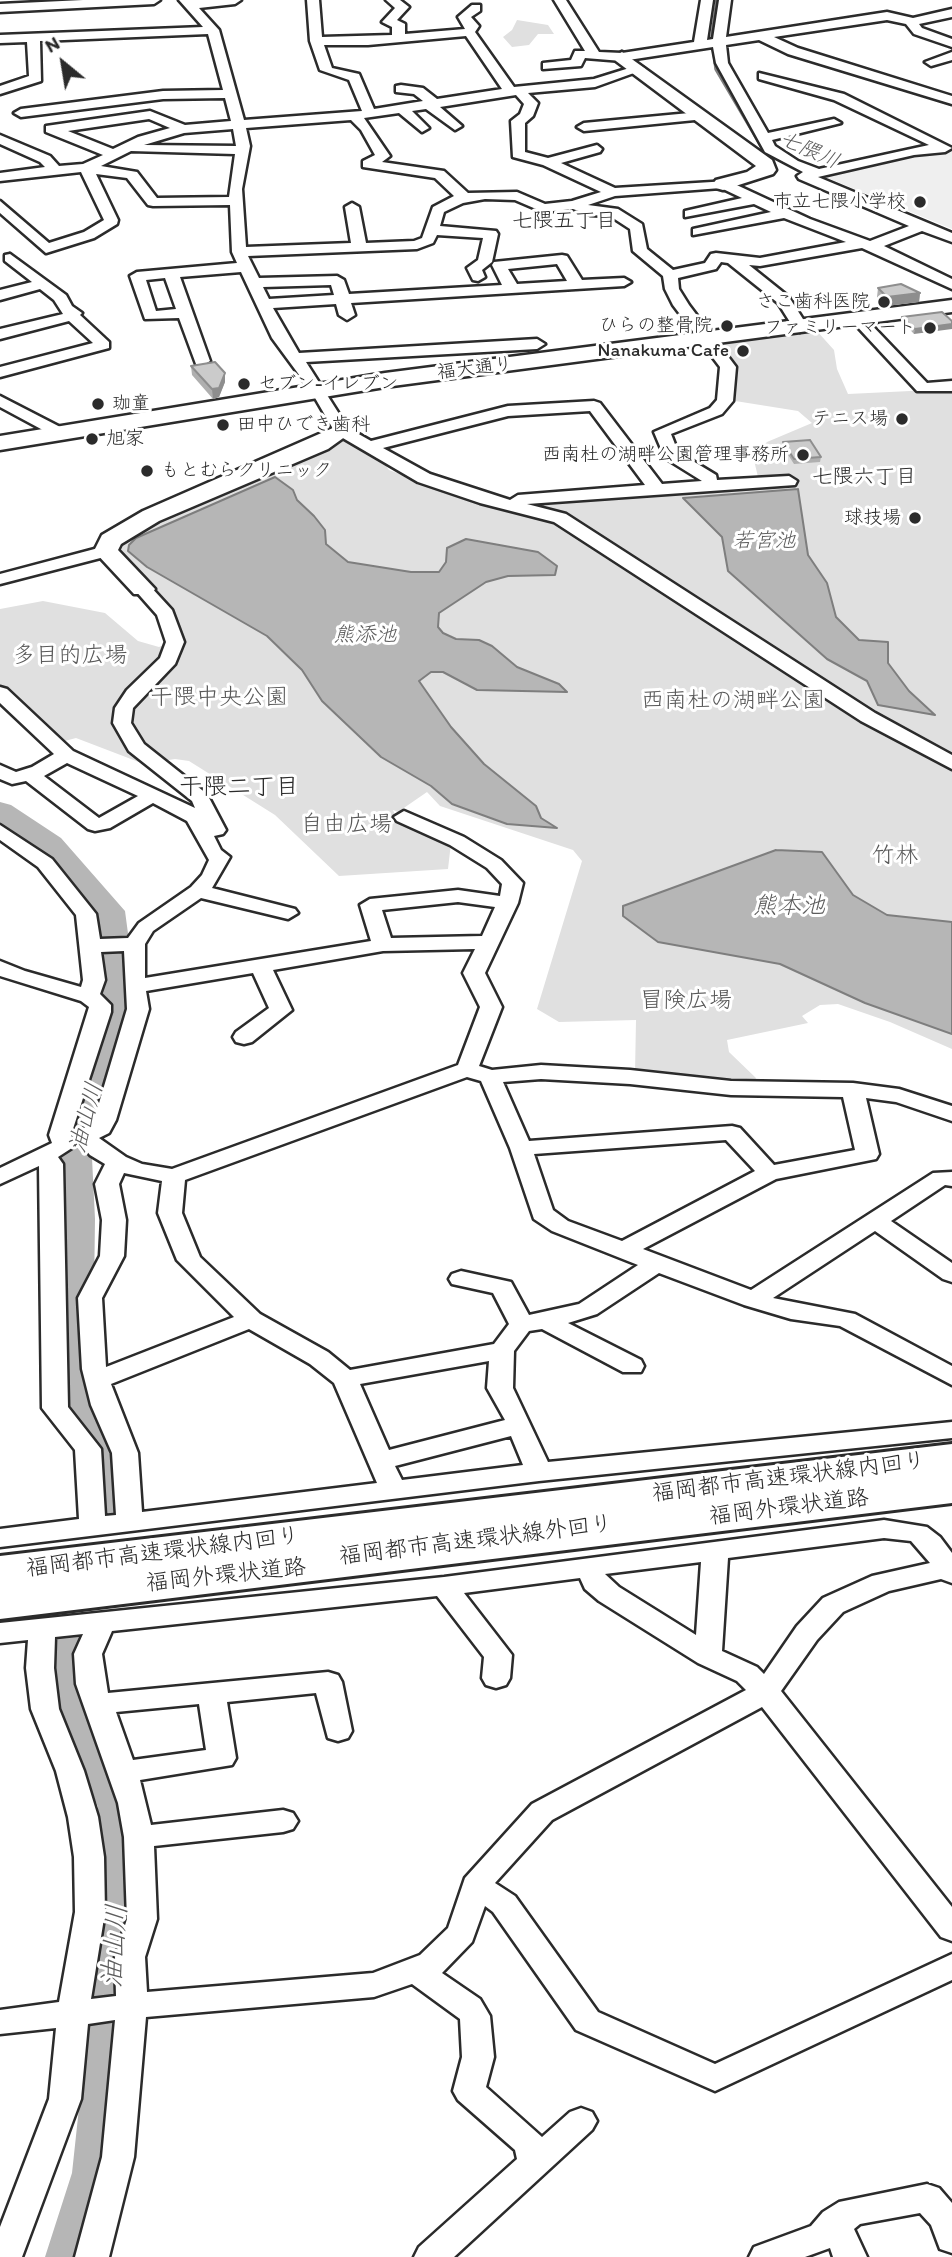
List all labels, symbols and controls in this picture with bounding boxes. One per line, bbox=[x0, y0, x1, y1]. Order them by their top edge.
north arrow bbox=[28, 28, 98, 98]
text: N bbox=[41, 31, 64, 58]
water label: 七隈川 bbox=[775, 127, 843, 175]
place label: 市立七隈小学校 bbox=[773, 191, 906, 213]
marker: 市立七隈小学校 bbox=[912, 194, 928, 210]
district label: 七隈五丁目 bbox=[512, 209, 616, 235]
place label: さこ歯科医院 bbox=[756, 291, 870, 313]
marker: さこ歯科医院 bbox=[876, 294, 892, 310]
place label: ひらの整骨院 bbox=[599, 315, 713, 337]
place label: ファミリーマート bbox=[764, 317, 916, 339]
marker: ひらの整骨院 bbox=[719, 318, 735, 334]
marker: ファミリーマート bbox=[922, 320, 938, 336]
place label: Nanakuma Cafe bbox=[598, 340, 729, 362]
marker: Nanakuma Cafe bbox=[735, 343, 751, 359]
street label: 福大通り bbox=[436, 353, 514, 385]
place label: セブン-イレブン bbox=[258, 373, 399, 395]
marker: セブン-イレブン bbox=[236, 376, 252, 392]
place label: 珈童 bbox=[112, 393, 150, 415]
marker: 珈童 bbox=[90, 396, 106, 412]
place label: テニス場 bbox=[812, 408, 888, 430]
marker: テニス場 bbox=[894, 411, 910, 427]
place label: 田中ひでき歯科 bbox=[237, 414, 370, 436]
marker: 田中ひでき歯科 bbox=[215, 417, 231, 433]
place label: 旭家 bbox=[106, 428, 144, 450]
marker: 旭家 bbox=[84, 431, 100, 447]
place label: 西南杜の湖畔公園管理事務所 bbox=[542, 444, 789, 466]
marker: 西南杜の湖畔公園管理事務所 bbox=[795, 447, 811, 463]
place label: もとむらクリニック bbox=[161, 460, 332, 482]
marker: もとむらクリニック bbox=[139, 463, 155, 479]
district label: 七隈六丁目 bbox=[812, 465, 916, 491]
place label: 球技場 bbox=[844, 507, 901, 529]
marker: 球技場 bbox=[907, 510, 923, 526]
water label: 若宮池 bbox=[733, 529, 795, 555]
water label: 熊添池 bbox=[334, 623, 396, 649]
park label: 多目的広場 bbox=[13, 642, 127, 670]
park label: 干隈中央公園 bbox=[150, 684, 288, 712]
park label: 西南杜の湖畔公園 bbox=[641, 687, 825, 715]
district label: 干隈二丁目 bbox=[179, 774, 299, 802]
park label: 自由広場 bbox=[300, 811, 392, 839]
park label: 竹林 bbox=[872, 842, 918, 870]
water label: 熊本池 bbox=[753, 893, 825, 921]
park label: 冒険広場 bbox=[640, 987, 732, 1015]
water label: 油山川 bbox=[64, 1079, 110, 1157]
street label: 福岡都市高速環状線内回り bbox=[650, 1447, 928, 1509]
street label: 福岡外環状道路 bbox=[707, 1484, 871, 1532]
street label: 福岡都市高速環状線外回り bbox=[337, 1510, 615, 1572]
street label: 福岡都市高速環状線内回り bbox=[24, 1522, 302, 1584]
street label: 福岡外環状道路 bbox=[144, 1554, 308, 1598]
water label: 油山川 bbox=[96, 1903, 136, 1989]

